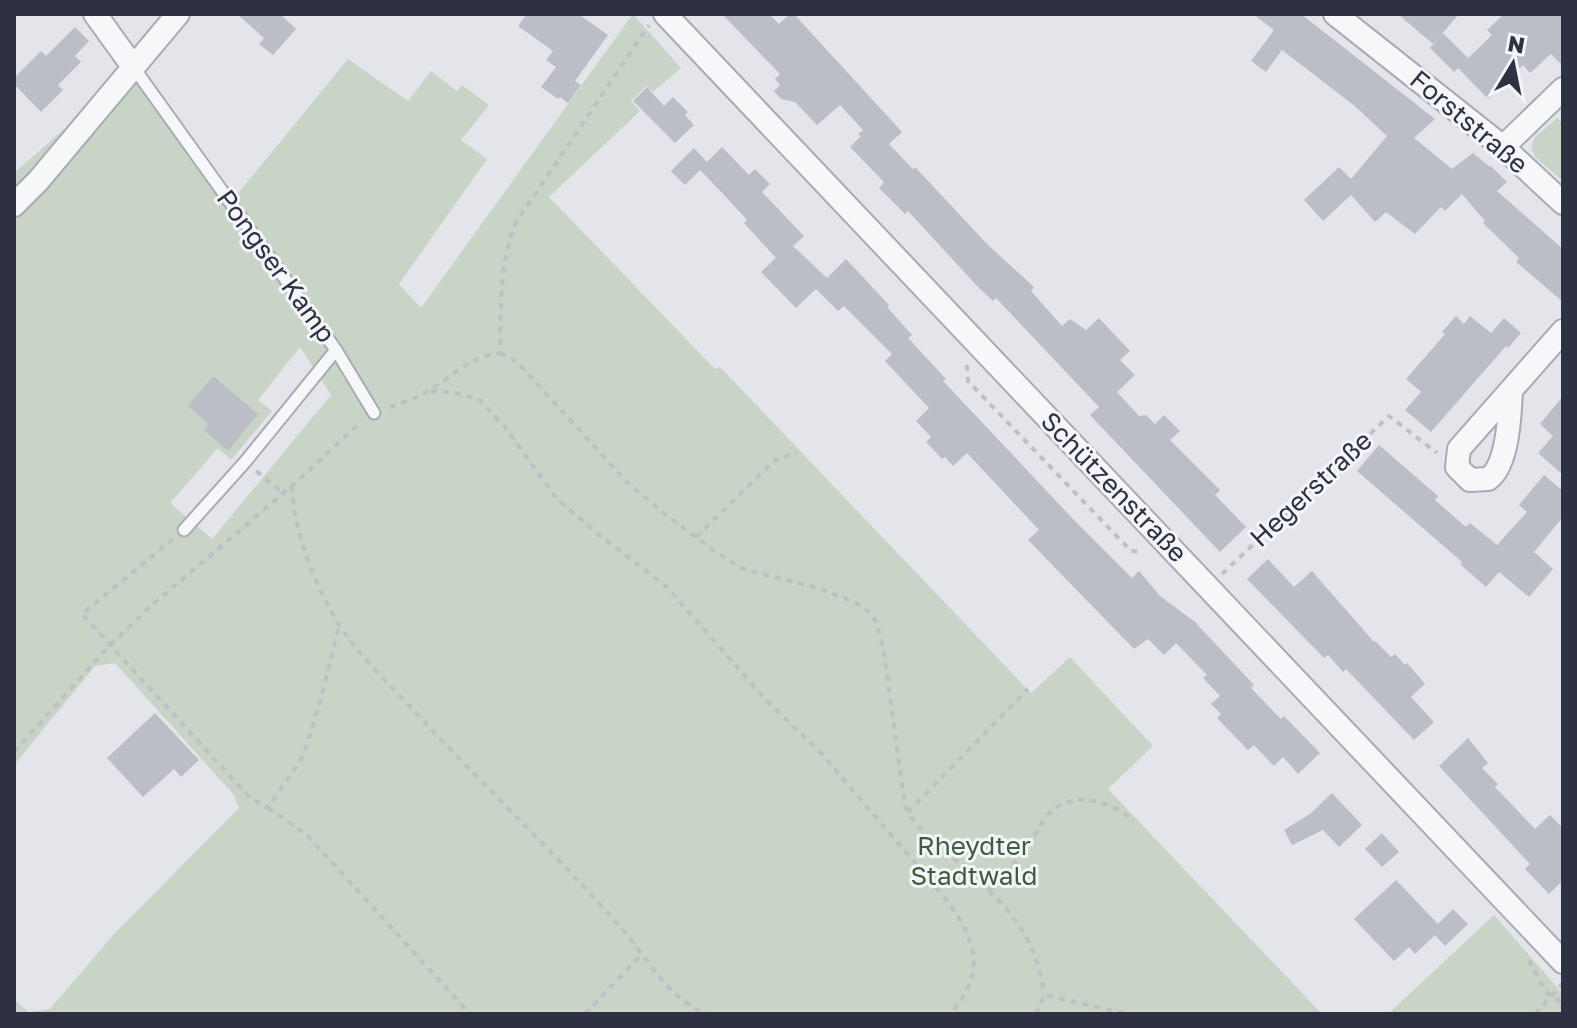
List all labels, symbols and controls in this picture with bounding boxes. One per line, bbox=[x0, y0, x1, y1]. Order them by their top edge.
north arrow bbox=[1473, 24, 1553, 104]
text: N bbox=[1506, 29, 1527, 59]
street label: Forststraße bbox=[1404, 63, 1534, 180]
street label: Pongser Kamp bbox=[211, 183, 342, 348]
street label: Schützenstraße bbox=[1035, 405, 1194, 568]
street label: Hegerstraße bbox=[1243, 424, 1378, 553]
park label: Rheydter Stadtwald bbox=[910, 830, 1038, 891]

